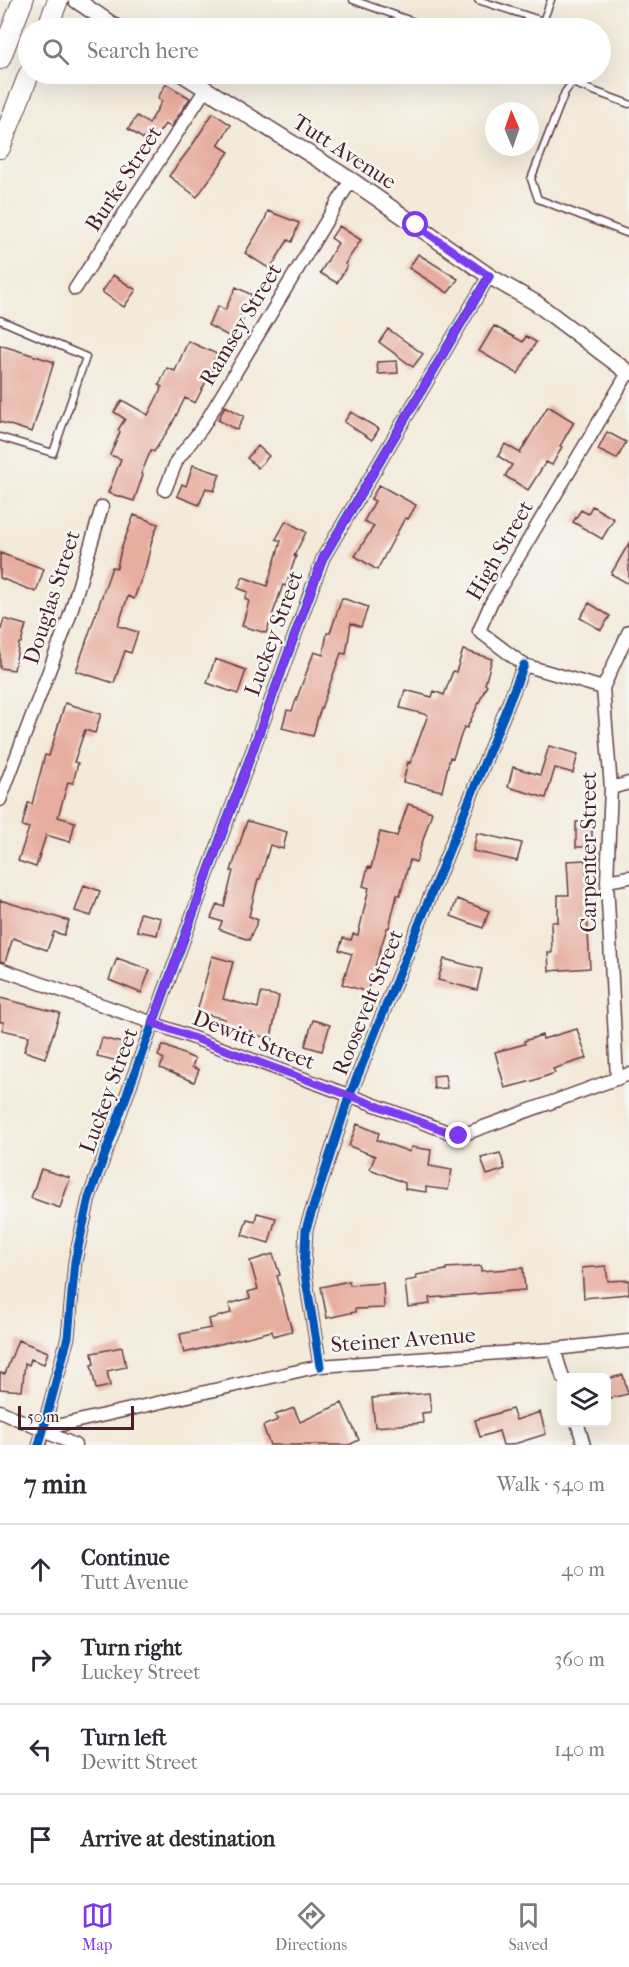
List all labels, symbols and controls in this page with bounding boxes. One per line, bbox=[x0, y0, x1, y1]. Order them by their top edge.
search box bbox=[18, 18, 611, 84]
icon: search bbox=[39, 35, 72, 68]
text: Search here bbox=[87, 38, 199, 64]
north arrow bbox=[485, 102, 539, 156]
street label: Tutt Avenue bbox=[288, 109, 401, 195]
street label: Burke Street bbox=[80, 121, 168, 236]
route start bbox=[402, 211, 428, 237]
street label: Ramsey Street bbox=[194, 259, 288, 390]
street label: High Street bbox=[461, 496, 539, 605]
street label: Douglas Street bbox=[18, 527, 86, 667]
street label: Luckey Street bbox=[239, 567, 309, 699]
street label: Carpenter Street bbox=[576, 771, 602, 933]
street label: Roosevelt Street bbox=[327, 926, 409, 1079]
street label: Dewitt Street bbox=[189, 1005, 319, 1075]
street label: Luckey Street bbox=[74, 1024, 144, 1156]
route end bbox=[445, 1122, 471, 1148]
street label: Steiner Avenue bbox=[330, 1322, 477, 1358]
map controls bbox=[557, 1373, 611, 1427]
button: layers bbox=[557, 1373, 611, 1427]
scale bar bbox=[18, 1403, 134, 1430]
text: 50 m bbox=[27, 1407, 59, 1426]
text: 7 min bbox=[24, 1469, 87, 1500]
text: Walk · 540 m bbox=[497, 1473, 605, 1496]
text: Continue bbox=[81, 1545, 170, 1571]
icon: ahead bbox=[24, 1553, 57, 1586]
text: 40 m bbox=[561, 1558, 605, 1581]
text: Tutt Avenue bbox=[81, 1571, 188, 1594]
text: Turn right bbox=[81, 1635, 182, 1661]
icon: right bbox=[24, 1643, 57, 1676]
text: 360 m bbox=[554, 1648, 605, 1671]
text: Luckey Street bbox=[81, 1661, 200, 1684]
text: Turn left bbox=[81, 1725, 167, 1751]
icon: left bbox=[24, 1733, 57, 1766]
text: 140 m bbox=[554, 1738, 605, 1761]
text: Dewitt Street bbox=[81, 1751, 198, 1774]
icon: arrive bbox=[24, 1823, 57, 1856]
text: Arrive at destination bbox=[81, 1826, 275, 1852]
tab: Map bbox=[81, 1899, 114, 1954]
tab: Directions bbox=[275, 1899, 347, 1954]
tab: Saved bbox=[509, 1899, 548, 1954]

